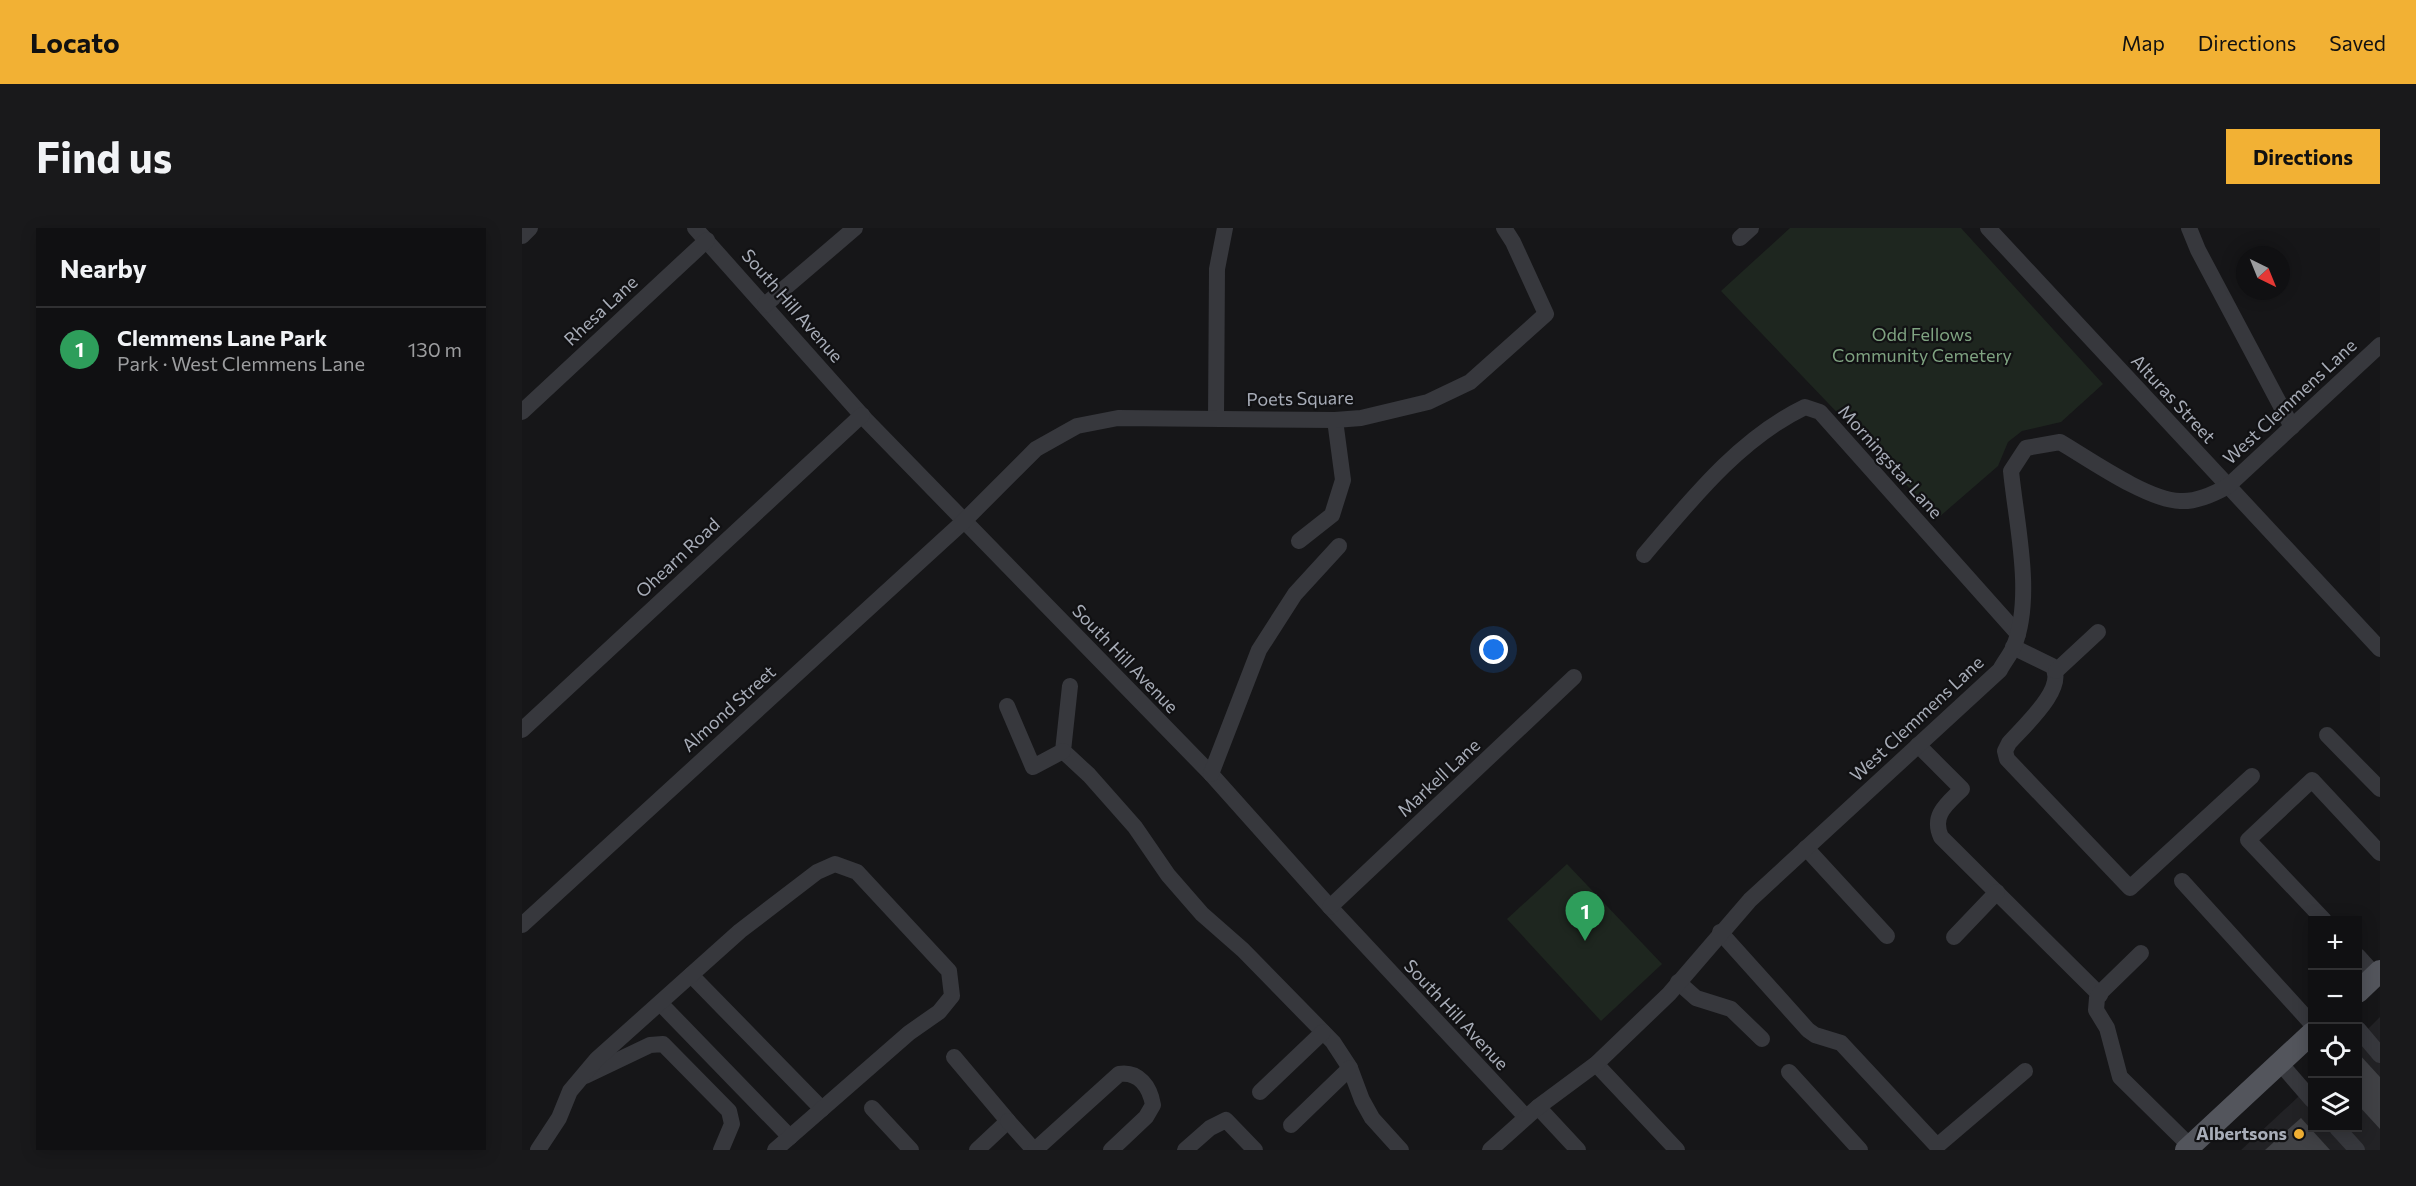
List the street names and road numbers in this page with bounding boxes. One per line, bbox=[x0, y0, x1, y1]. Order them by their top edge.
street label: South Hill Avenue bbox=[737, 244, 848, 367]
street label: Rhesa Lane bbox=[559, 271, 642, 350]
street label: West Clemmens Lane bbox=[2218, 334, 2361, 469]
street label: Alturas Street bbox=[2127, 349, 2220, 447]
street label: Poets Square bbox=[1246, 386, 1354, 410]
street label: Morningstar Lane bbox=[1834, 400, 1948, 523]
street label: Ohearn Road bbox=[631, 513, 724, 602]
street label: South Hill Avenue bbox=[1068, 599, 1183, 717]
street label: West Clemmens Lane bbox=[1845, 651, 1988, 786]
street label: Almond Street bbox=[677, 660, 780, 756]
street label: Markell Lane bbox=[1393, 734, 1484, 821]
street label: South Hill Avenue bbox=[1400, 954, 1514, 1074]

